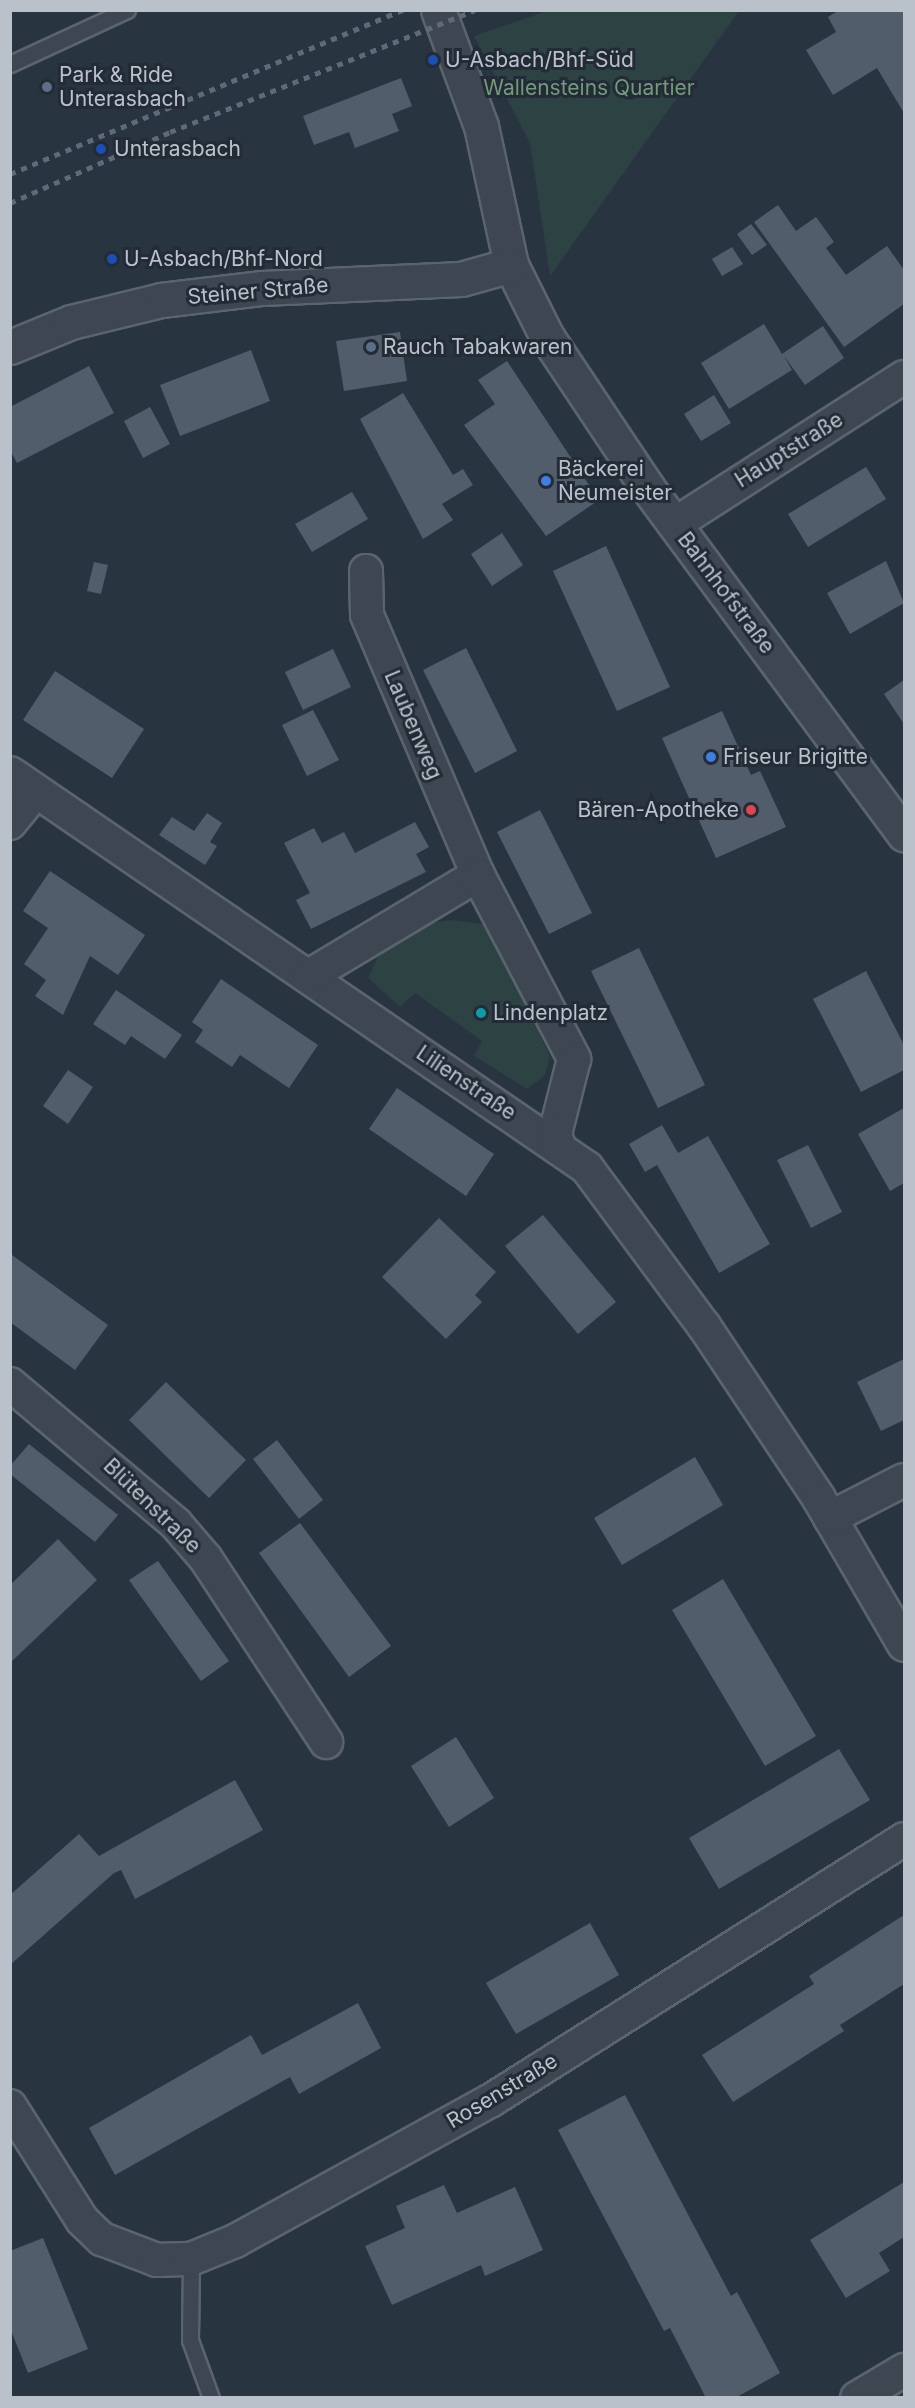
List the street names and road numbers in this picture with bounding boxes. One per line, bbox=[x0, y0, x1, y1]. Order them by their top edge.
street label: Steiner Straße bbox=[187, 272, 329, 310]
street label: Hauptstraße bbox=[731, 407, 847, 493]
street label: Bahnhofstraße bbox=[672, 527, 780, 659]
street label: Laubenweg bbox=[379, 667, 447, 783]
street label: Lilienstraße bbox=[411, 1041, 521, 1125]
street label: Blütenstraße bbox=[98, 1453, 206, 1559]
street label: Rosenstraße bbox=[442, 2048, 562, 2134]

